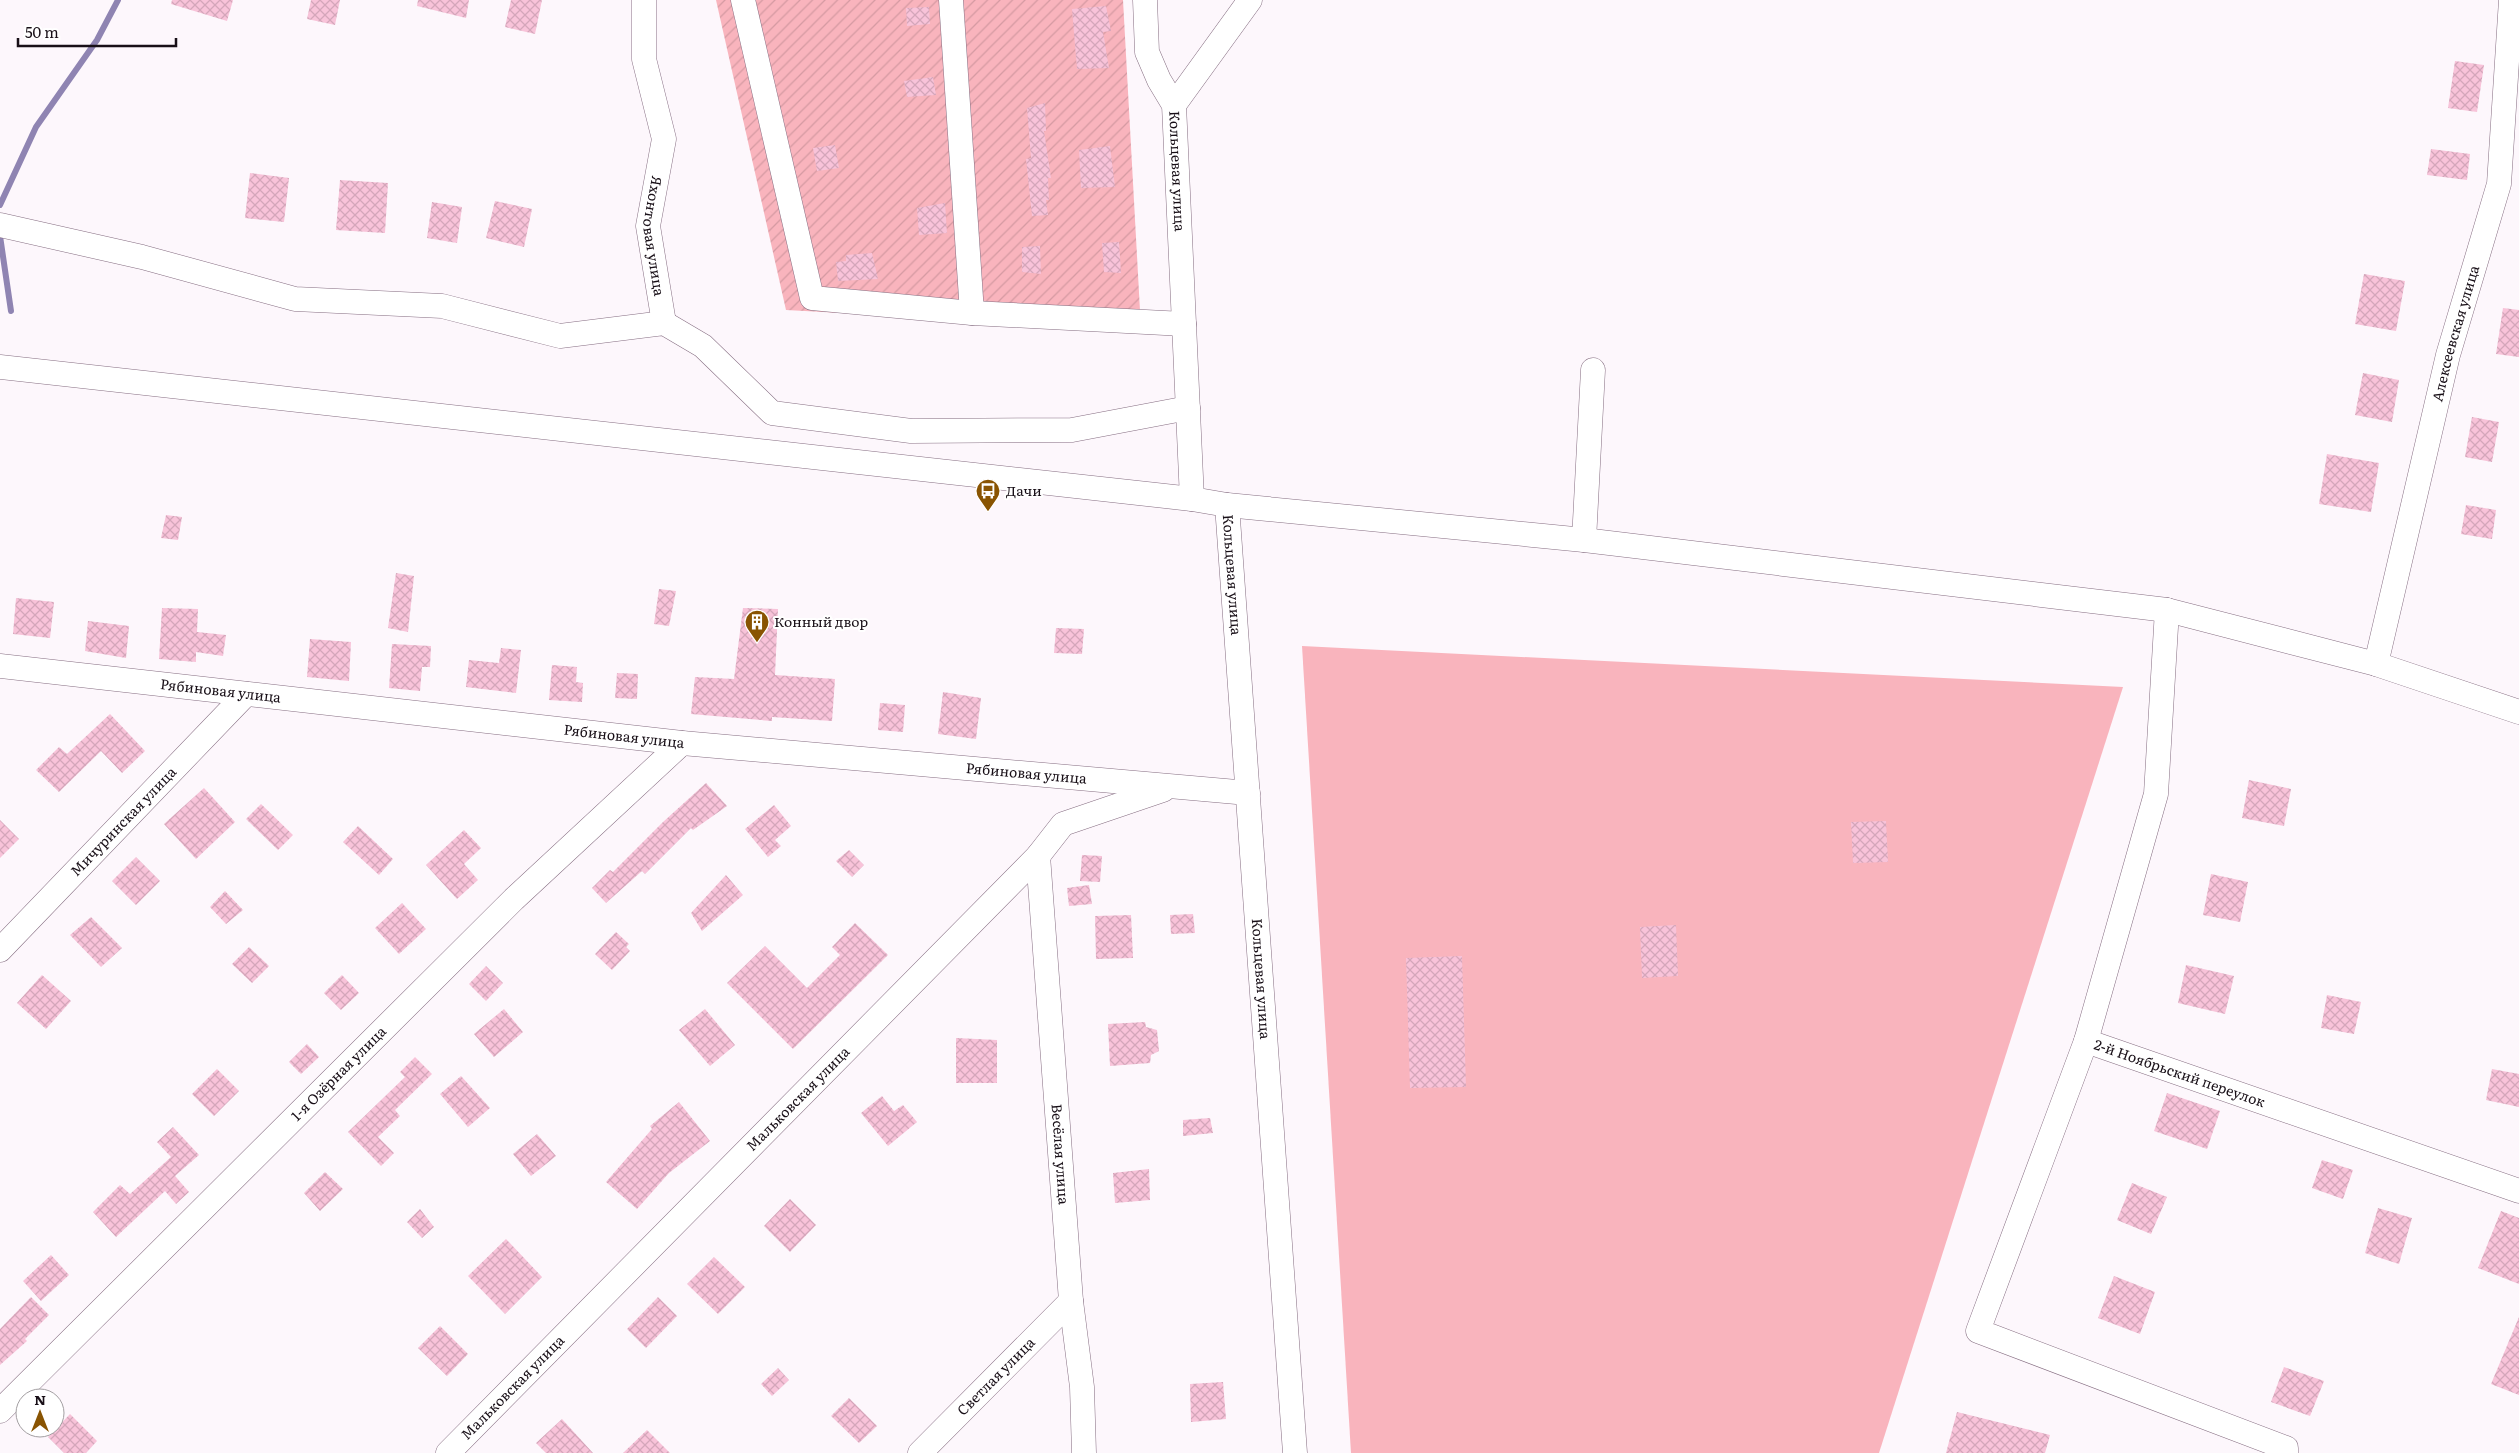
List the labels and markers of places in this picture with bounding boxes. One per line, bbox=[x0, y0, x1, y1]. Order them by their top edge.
bus stop icon: Дачи bbox=[975, 478, 1001, 512]
place label: Дачи bbox=[1006, 480, 1042, 500]
building icon: Конный двор bbox=[744, 609, 770, 643]
place label: Конный двор bbox=[774, 611, 868, 631]

